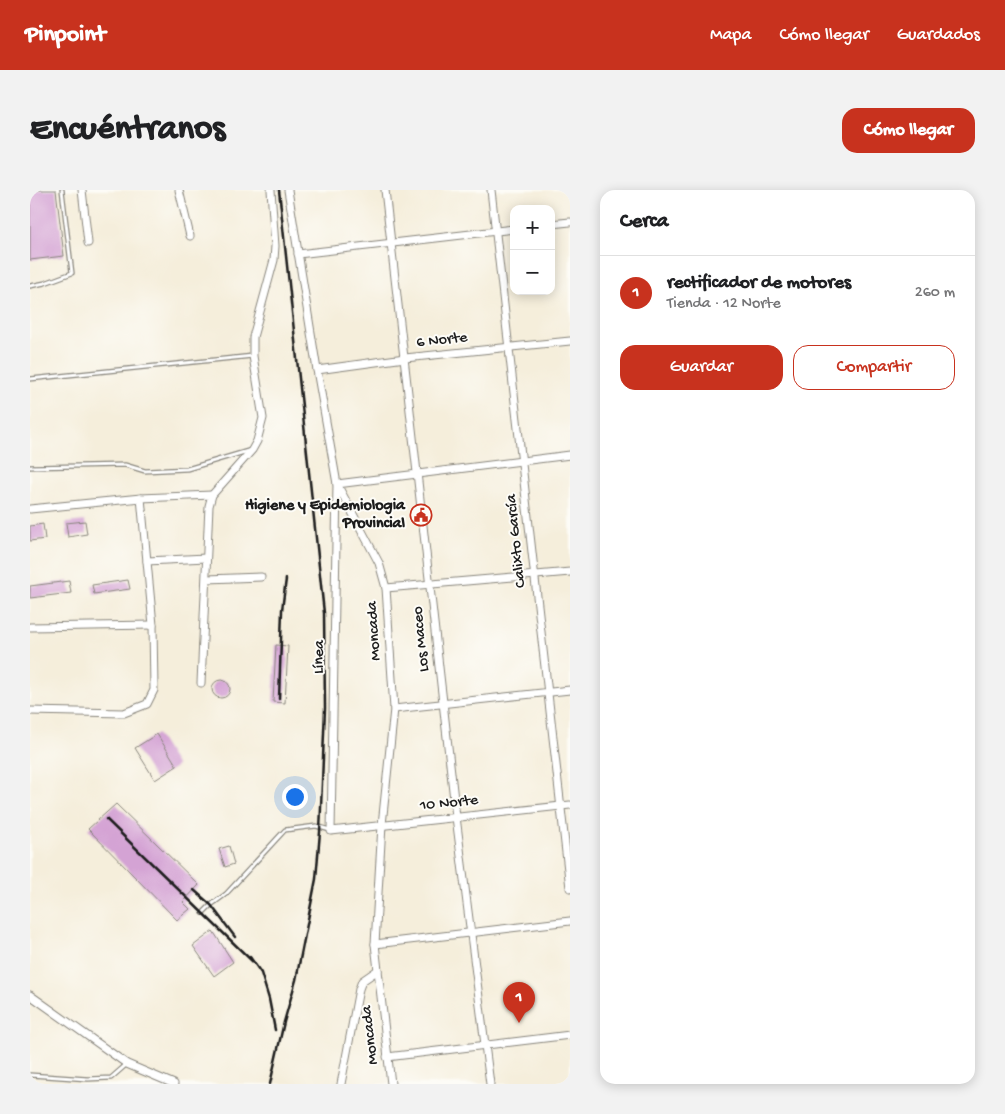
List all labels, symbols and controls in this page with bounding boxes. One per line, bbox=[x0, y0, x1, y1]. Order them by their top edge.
text: Pinpoint bbox=[25, 21, 106, 50]
text: Mapa bbox=[710, 25, 751, 46]
text: Cómo llegar bbox=[779, 25, 869, 46]
text: Guardados bbox=[897, 25, 980, 46]
button: Cómo llegar bbox=[842, 108, 975, 153]
text: Encuéntranos bbox=[30, 110, 225, 151]
map controls bbox=[510, 205, 555, 295]
button: + bbox=[510, 205, 555, 250]
text: Cerca bbox=[620, 210, 668, 235]
button: − bbox=[510, 250, 555, 295]
text: rectificador de motores bbox=[667, 272, 851, 295]
text: 1 bbox=[633, 284, 639, 303]
text: 260 m bbox=[915, 284, 955, 303]
text: Tienda · 12 Norte bbox=[667, 295, 781, 314]
street label: 6 Norte bbox=[416, 329, 469, 353]
button: Guardar bbox=[620, 345, 783, 390]
button: Compartir bbox=[793, 345, 955, 390]
street label: Calixto García bbox=[503, 492, 531, 589]
place label: Higiene y Epidemiologia Provincial bbox=[245, 497, 406, 534]
public building icon: Higiene y Epidemiologia Provincial bbox=[409, 503, 433, 527]
street label: Moncada bbox=[363, 600, 387, 661]
street label: Los Maceo bbox=[409, 605, 435, 673]
street label: Línea bbox=[310, 639, 330, 674]
your location bbox=[282, 784, 308, 810]
street label: 10 Norte bbox=[418, 791, 480, 817]
pin: 1 bbox=[503, 982, 535, 1023]
street label: Moncada bbox=[358, 1003, 384, 1066]

